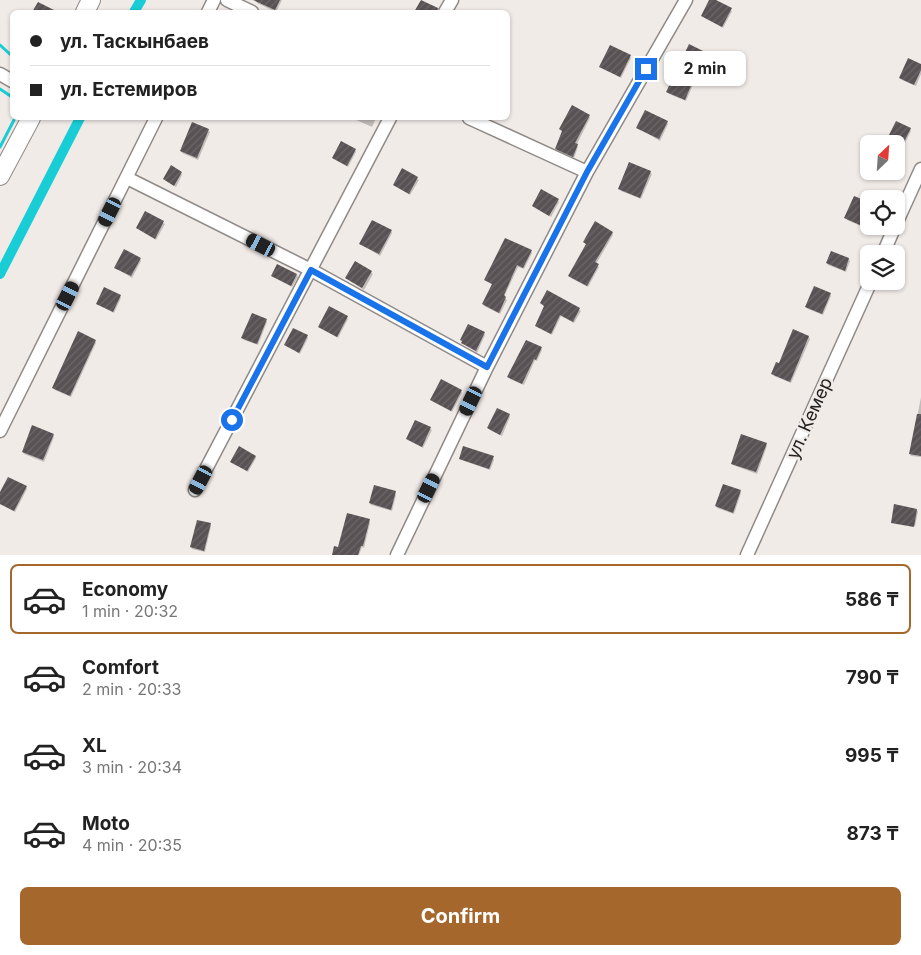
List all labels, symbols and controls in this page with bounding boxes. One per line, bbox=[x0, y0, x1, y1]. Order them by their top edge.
text: ул. Таскынбаев bbox=[60, 30, 209, 53]
callout: 2 min bbox=[664, 52, 746, 86]
route end bbox=[635, 58, 657, 80]
text: 2 min bbox=[684, 58, 726, 78]
text: ул. Естемиров bbox=[60, 78, 197, 101]
north arrow bbox=[860, 135, 905, 180]
map controls bbox=[860, 135, 905, 290]
button: locate bbox=[860, 190, 905, 235]
car bbox=[96, 195, 123, 229]
car bbox=[244, 232, 277, 258]
button: layers bbox=[860, 245, 905, 290]
car bbox=[54, 279, 81, 313]
street label: ул. Кемер bbox=[782, 374, 836, 462]
car bbox=[457, 384, 484, 418]
route start bbox=[221, 409, 243, 431]
car bbox=[187, 463, 214, 497]
car bbox=[415, 471, 442, 505]
icon: car bbox=[22, 577, 67, 622]
text: Economy bbox=[82, 578, 168, 601]
text: 586 ₸ bbox=[845, 588, 899, 611]
text: 1 min · 20:32 bbox=[82, 601, 178, 621]
icon: car bbox=[22, 655, 67, 700]
text: Comfort bbox=[82, 656, 159, 679]
text: 790 ₸ bbox=[846, 666, 899, 689]
text: 2 min · 20:33 bbox=[82, 679, 181, 699]
icon: car bbox=[22, 733, 67, 778]
text: XL bbox=[82, 734, 107, 757]
text: 995 ₸ bbox=[845, 744, 899, 767]
text: 3 min · 20:34 bbox=[82, 757, 182, 777]
icon: car bbox=[22, 811, 67, 856]
text: Moto bbox=[82, 812, 130, 835]
text: 873 ₸ bbox=[846, 822, 899, 845]
text: 4 min · 20:35 bbox=[82, 835, 182, 855]
button: Confirm bbox=[20, 887, 901, 945]

